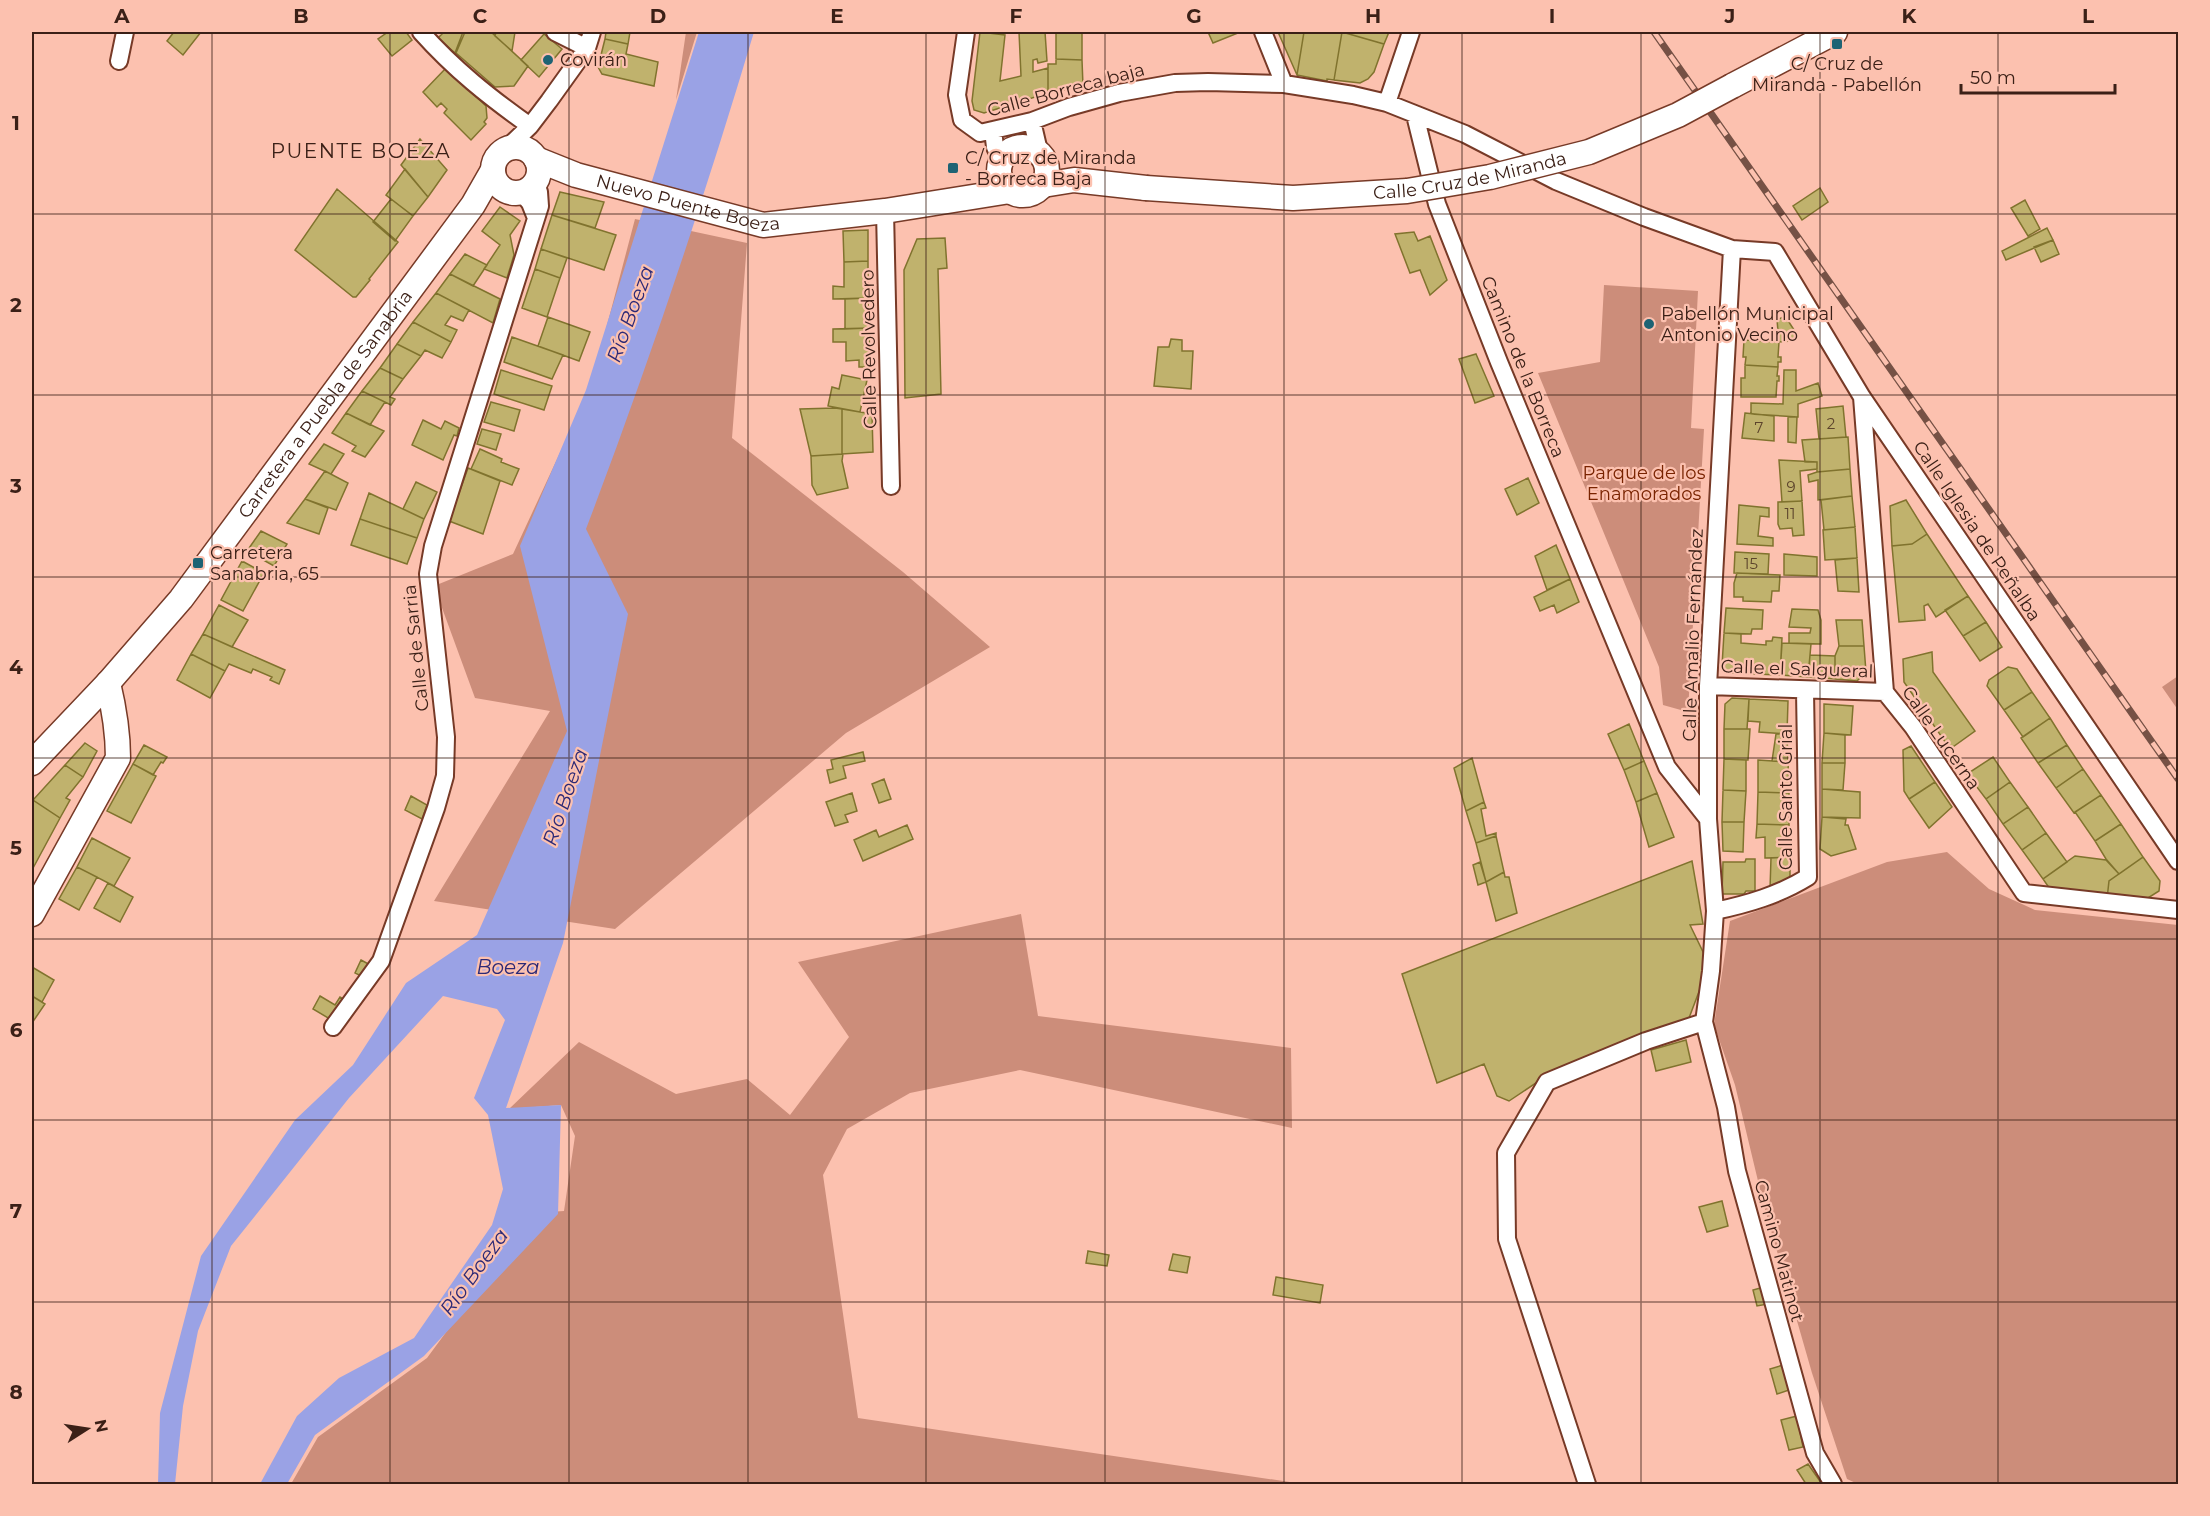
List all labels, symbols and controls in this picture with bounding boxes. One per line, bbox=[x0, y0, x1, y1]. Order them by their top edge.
text: A bbox=[113, 4, 130, 28]
text: B bbox=[293, 4, 309, 28]
text: C bbox=[473, 4, 488, 28]
text: D bbox=[650, 4, 666, 28]
text: E bbox=[830, 4, 844, 28]
text: F bbox=[1010, 4, 1023, 28]
text: G bbox=[1186, 4, 1202, 28]
text: H bbox=[1365, 4, 1381, 28]
text: I bbox=[1549, 4, 1555, 28]
text: J bbox=[1724, 4, 1735, 28]
text: K bbox=[1902, 4, 1918, 28]
text: L bbox=[2082, 4, 2094, 28]
marker: C/ Cruz de Miranda - Pabellón bbox=[1830, 37, 1844, 51]
place label: Covirán bbox=[560, 49, 627, 71]
marker: Covirán bbox=[541, 53, 555, 67]
place label: C/ Cruz de Miranda - Pabellón bbox=[1752, 53, 1922, 96]
scale bar bbox=[1961, 57, 2116, 95]
street label: Calle Borreca baja bbox=[985, 58, 1147, 122]
text: 50 m bbox=[1970, 67, 2016, 89]
text: 1 bbox=[12, 111, 20, 135]
district label: PUENTE BOEZA bbox=[271, 139, 451, 163]
place label: C/ Cruz de Miranda - Borreca Baja bbox=[965, 147, 1136, 190]
street label: Calle Cruz de Miranda bbox=[1373, 147, 1569, 204]
marker: C/ Cruz de Miranda - Borreca Baja bbox=[946, 161, 960, 175]
street label: Nuevo Puente Boeza bbox=[594, 170, 781, 236]
water label: Río Boeza bbox=[601, 263, 659, 365]
street label: Calle Revolvedero bbox=[857, 269, 881, 429]
street label: Camino de la Borreca bbox=[1476, 273, 1570, 461]
street label: Carretera a Puebla de Sanabria bbox=[234, 286, 417, 523]
text: 2 bbox=[10, 293, 22, 317]
place label: Pabellón Municipal Antonio Vecino bbox=[1661, 303, 1834, 346]
marker: Pabellón Municipal Antonio Vecino bbox=[1642, 317, 1656, 331]
house number: 2 bbox=[1827, 414, 1835, 433]
house number: 7 bbox=[1755, 418, 1764, 437]
street label: Calle Iglesia de Peñalba bbox=[1908, 437, 2046, 625]
park label: Parque de los Enamorados bbox=[1583, 462, 1706, 505]
text: 3 bbox=[9, 474, 22, 498]
house number: 9 bbox=[1786, 477, 1796, 496]
house number: 11 bbox=[1785, 504, 1795, 523]
street label: Calle Amalio Fernández bbox=[1678, 528, 1708, 742]
place label: Carretera Sanabria, 65 bbox=[210, 542, 319, 585]
house number: 15 bbox=[1744, 554, 1758, 573]
marker: Carretera Sanabria, 65 bbox=[191, 556, 205, 570]
street label: Calle de Sarria bbox=[398, 583, 434, 713]
text: 4 bbox=[9, 655, 23, 679]
street label: Calle el Salgueral bbox=[1720, 655, 1874, 683]
street label: Calle Lucerna bbox=[1897, 682, 1985, 794]
street label: Calle Santo Grial bbox=[1775, 724, 1797, 870]
water label: Río Boeza bbox=[537, 745, 593, 849]
text: 5 bbox=[10, 836, 22, 860]
water label: Boeza bbox=[476, 955, 540, 979]
text: 6 bbox=[10, 1018, 23, 1042]
street label: Camino Matinot bbox=[1749, 1178, 1809, 1324]
text: 7 bbox=[10, 1199, 22, 1223]
water label: Río Boeza bbox=[435, 1224, 513, 1320]
text: 8 bbox=[9, 1380, 23, 1404]
north arrow bbox=[57, 1399, 117, 1459]
text: N bbox=[91, 1418, 112, 1434]

